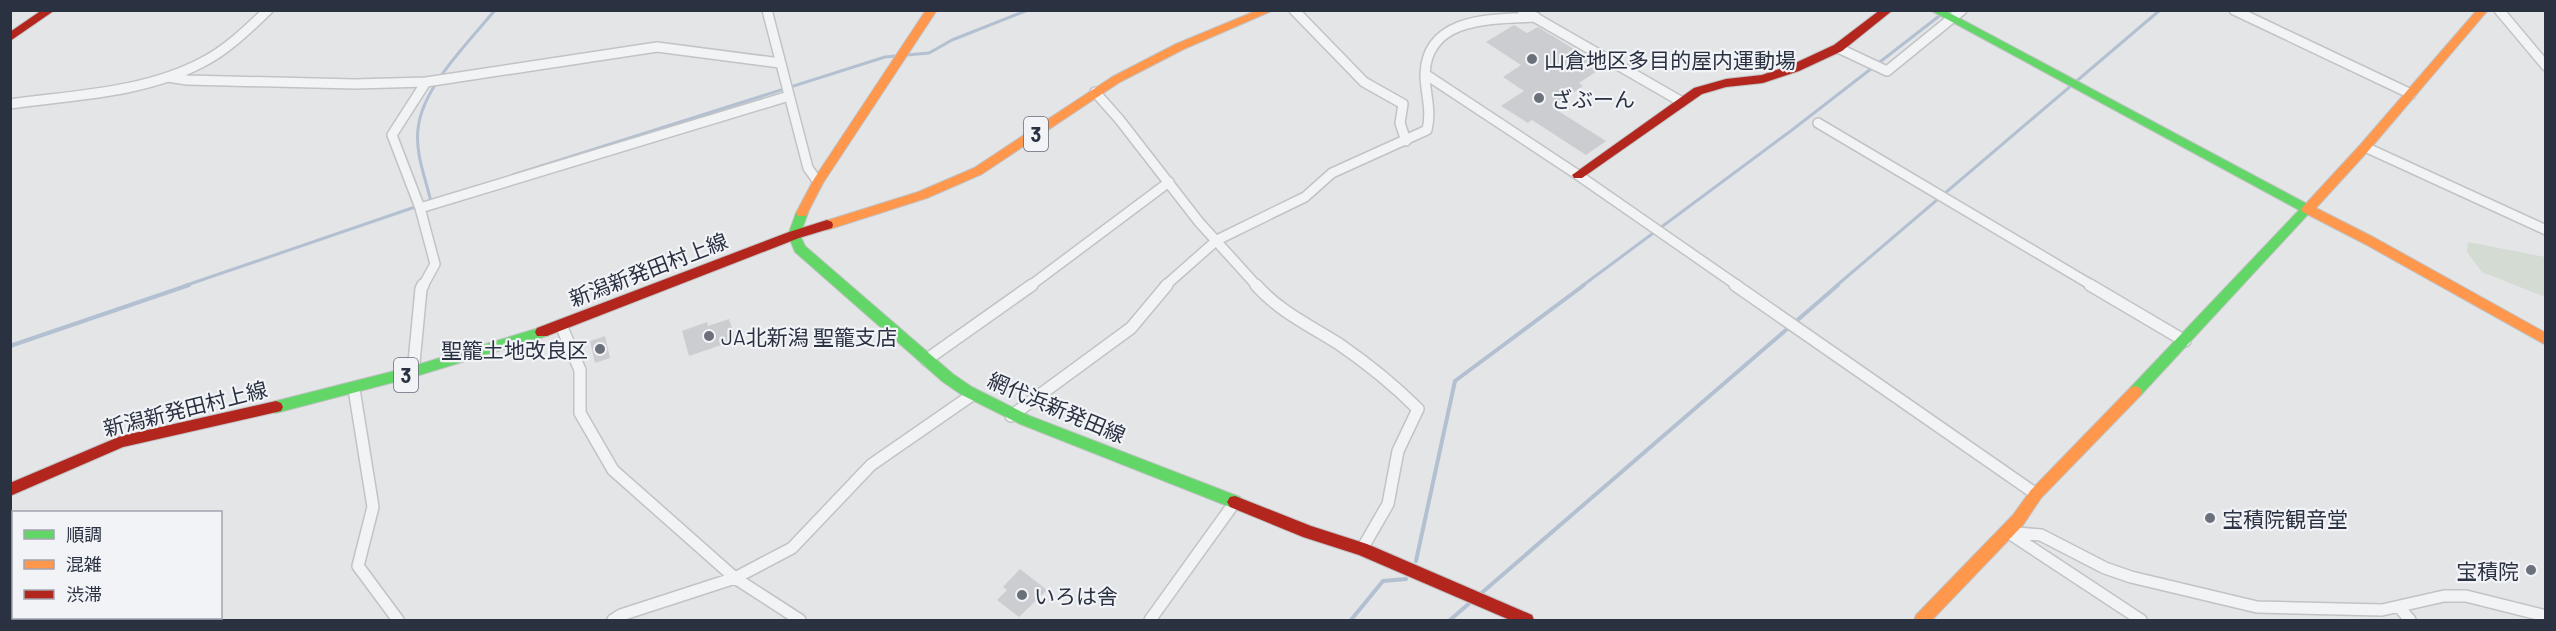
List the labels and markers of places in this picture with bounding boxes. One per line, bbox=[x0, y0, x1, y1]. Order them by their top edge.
place label: 山倉地区多目的屋内運動場 bbox=[1544, 47, 1796, 72]
marker: 山倉地区多目的屋内運動場 bbox=[1525, 52, 1539, 66]
place label: ざぶーん bbox=[1551, 86, 1635, 111]
marker: ざぶーん bbox=[1532, 91, 1546, 105]
place label: JA北新潟 聖籠支店 bbox=[721, 324, 897, 349]
marker: JA北新潟 聖籠支店 bbox=[702, 329, 716, 343]
place label: 聖籠土地改良区 bbox=[441, 337, 588, 362]
marker: 聖籠土地改良区 bbox=[593, 342, 607, 356]
place label: 宝積院観音堂 bbox=[2222, 506, 2348, 531]
marker: 宝積院観音堂 bbox=[2203, 511, 2217, 525]
place label: 宝積院 bbox=[2456, 558, 2519, 583]
marker: 宝積院 bbox=[2524, 563, 2538, 577]
place label: いろは舎 bbox=[1034, 583, 1118, 608]
marker: いろは舎 bbox=[1015, 588, 1029, 602]

